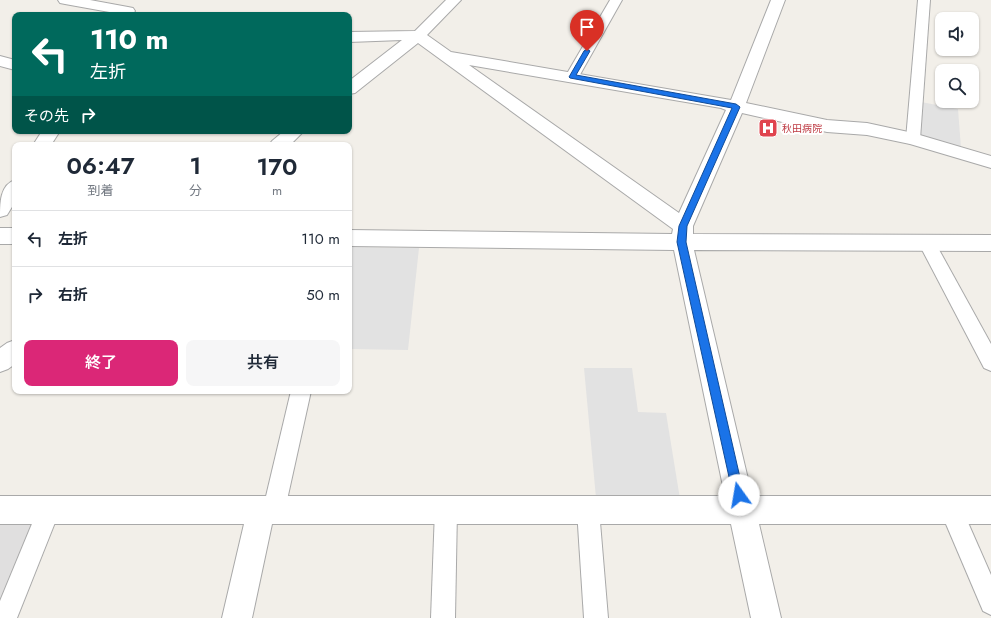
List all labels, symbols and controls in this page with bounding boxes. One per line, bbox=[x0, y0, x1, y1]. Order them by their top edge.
pin bbox=[570, 10, 604, 51]
map controls bbox=[935, 12, 979, 108]
button: sound bbox=[935, 12, 979, 56]
icon: arrive bbox=[576, 16, 598, 38]
text: 110 m bbox=[90, 19, 168, 60]
icon: left bbox=[24, 28, 76, 80]
text: 左折 bbox=[90, 59, 126, 85]
button: search bbox=[935, 64, 979, 108]
icon: right bbox=[77, 104, 99, 126]
text: その先 bbox=[24, 105, 69, 127]
hospital icon: 秋田病院 bbox=[757, 117, 779, 139]
place label: 秋田病院 bbox=[782, 121, 822, 136]
text: 06:47 bbox=[66, 148, 135, 183]
text: 1 bbox=[190, 148, 201, 183]
text: 170 bbox=[256, 149, 298, 184]
text: 到着 bbox=[87, 181, 114, 200]
text: 分 bbox=[189, 181, 202, 200]
text: m bbox=[272, 181, 282, 200]
icon: left bbox=[24, 228, 46, 250]
text: 左折 bbox=[58, 228, 88, 250]
text: 110 m bbox=[301, 228, 340, 250]
icon: right bbox=[24, 284, 46, 306]
text: 右折 bbox=[58, 284, 88, 306]
text: 50 m bbox=[306, 284, 340, 306]
button: 終了 bbox=[24, 340, 178, 386]
button: 共有 bbox=[186, 340, 340, 386]
position arrow bbox=[718, 474, 760, 516]

